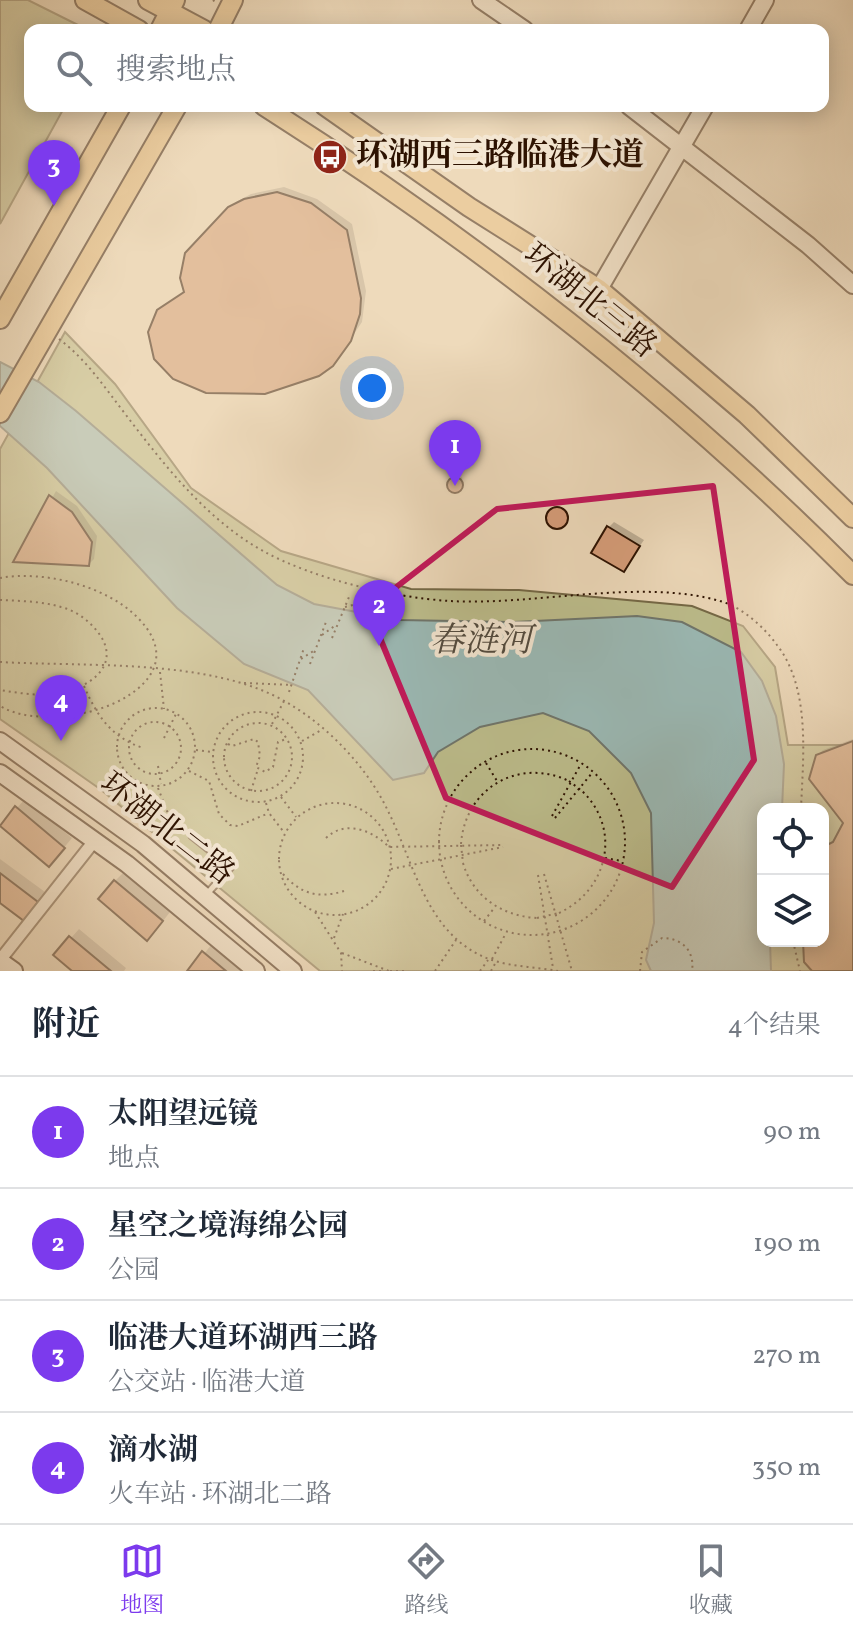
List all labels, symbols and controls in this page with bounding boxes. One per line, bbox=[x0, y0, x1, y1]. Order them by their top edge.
search box bbox=[24, 24, 829, 112]
icon: search bbox=[52, 46, 96, 90]
text: 搜索地点 bbox=[116, 50, 236, 92]
place label: 环湖西三路临港大道 bbox=[356, 135, 644, 179]
bus stop icon: 环湖西三路临港大道 bbox=[311, 138, 349, 176]
pin: 3 bbox=[28, 140, 80, 206]
street label: 环湖北三路 bbox=[513, 235, 665, 369]
your location bbox=[352, 368, 392, 408]
pin: 1 bbox=[429, 420, 481, 486]
pin: 2 bbox=[353, 580, 405, 646]
water label: 春涟河 bbox=[430, 619, 538, 666]
pin: 4 bbox=[35, 675, 87, 741]
street label: 环湖北二路 bbox=[89, 763, 243, 897]
map controls bbox=[757, 803, 829, 947]
button: locate bbox=[757, 803, 829, 875]
button: layers bbox=[757, 875, 829, 947]
text: 附近 bbox=[32, 1003, 100, 1050]
text: 4个结果 bbox=[727, 1008, 821, 1044]
text: 太阳望远镜 bbox=[108, 1094, 258, 1136]
text: 1 bbox=[53, 1114, 63, 1150]
text: 90 m bbox=[763, 1114, 821, 1150]
text: 地点 bbox=[108, 1141, 160, 1177]
text: 星空之境海绵公园 bbox=[108, 1206, 348, 1248]
text: 2 bbox=[51, 1226, 65, 1262]
text: 190 m bbox=[753, 1226, 821, 1262]
text: 公园 bbox=[108, 1253, 160, 1289]
text: 临港大道环湖西三路 bbox=[108, 1318, 378, 1360]
text: 3 bbox=[51, 1338, 65, 1374]
text: 270 m bbox=[752, 1338, 821, 1374]
text: 公交站 · 临港大道 bbox=[108, 1365, 306, 1401]
text: 滴水湖 bbox=[108, 1430, 198, 1472]
text: 4 bbox=[50, 1450, 66, 1486]
text: 350 m bbox=[752, 1450, 821, 1486]
text: 火车站 · 环湖北二路 bbox=[108, 1477, 332, 1513]
tab: 地图 bbox=[120, 1539, 164, 1622]
tab: 路线 bbox=[404, 1539, 449, 1622]
tab: 收藏 bbox=[689, 1539, 733, 1622]

